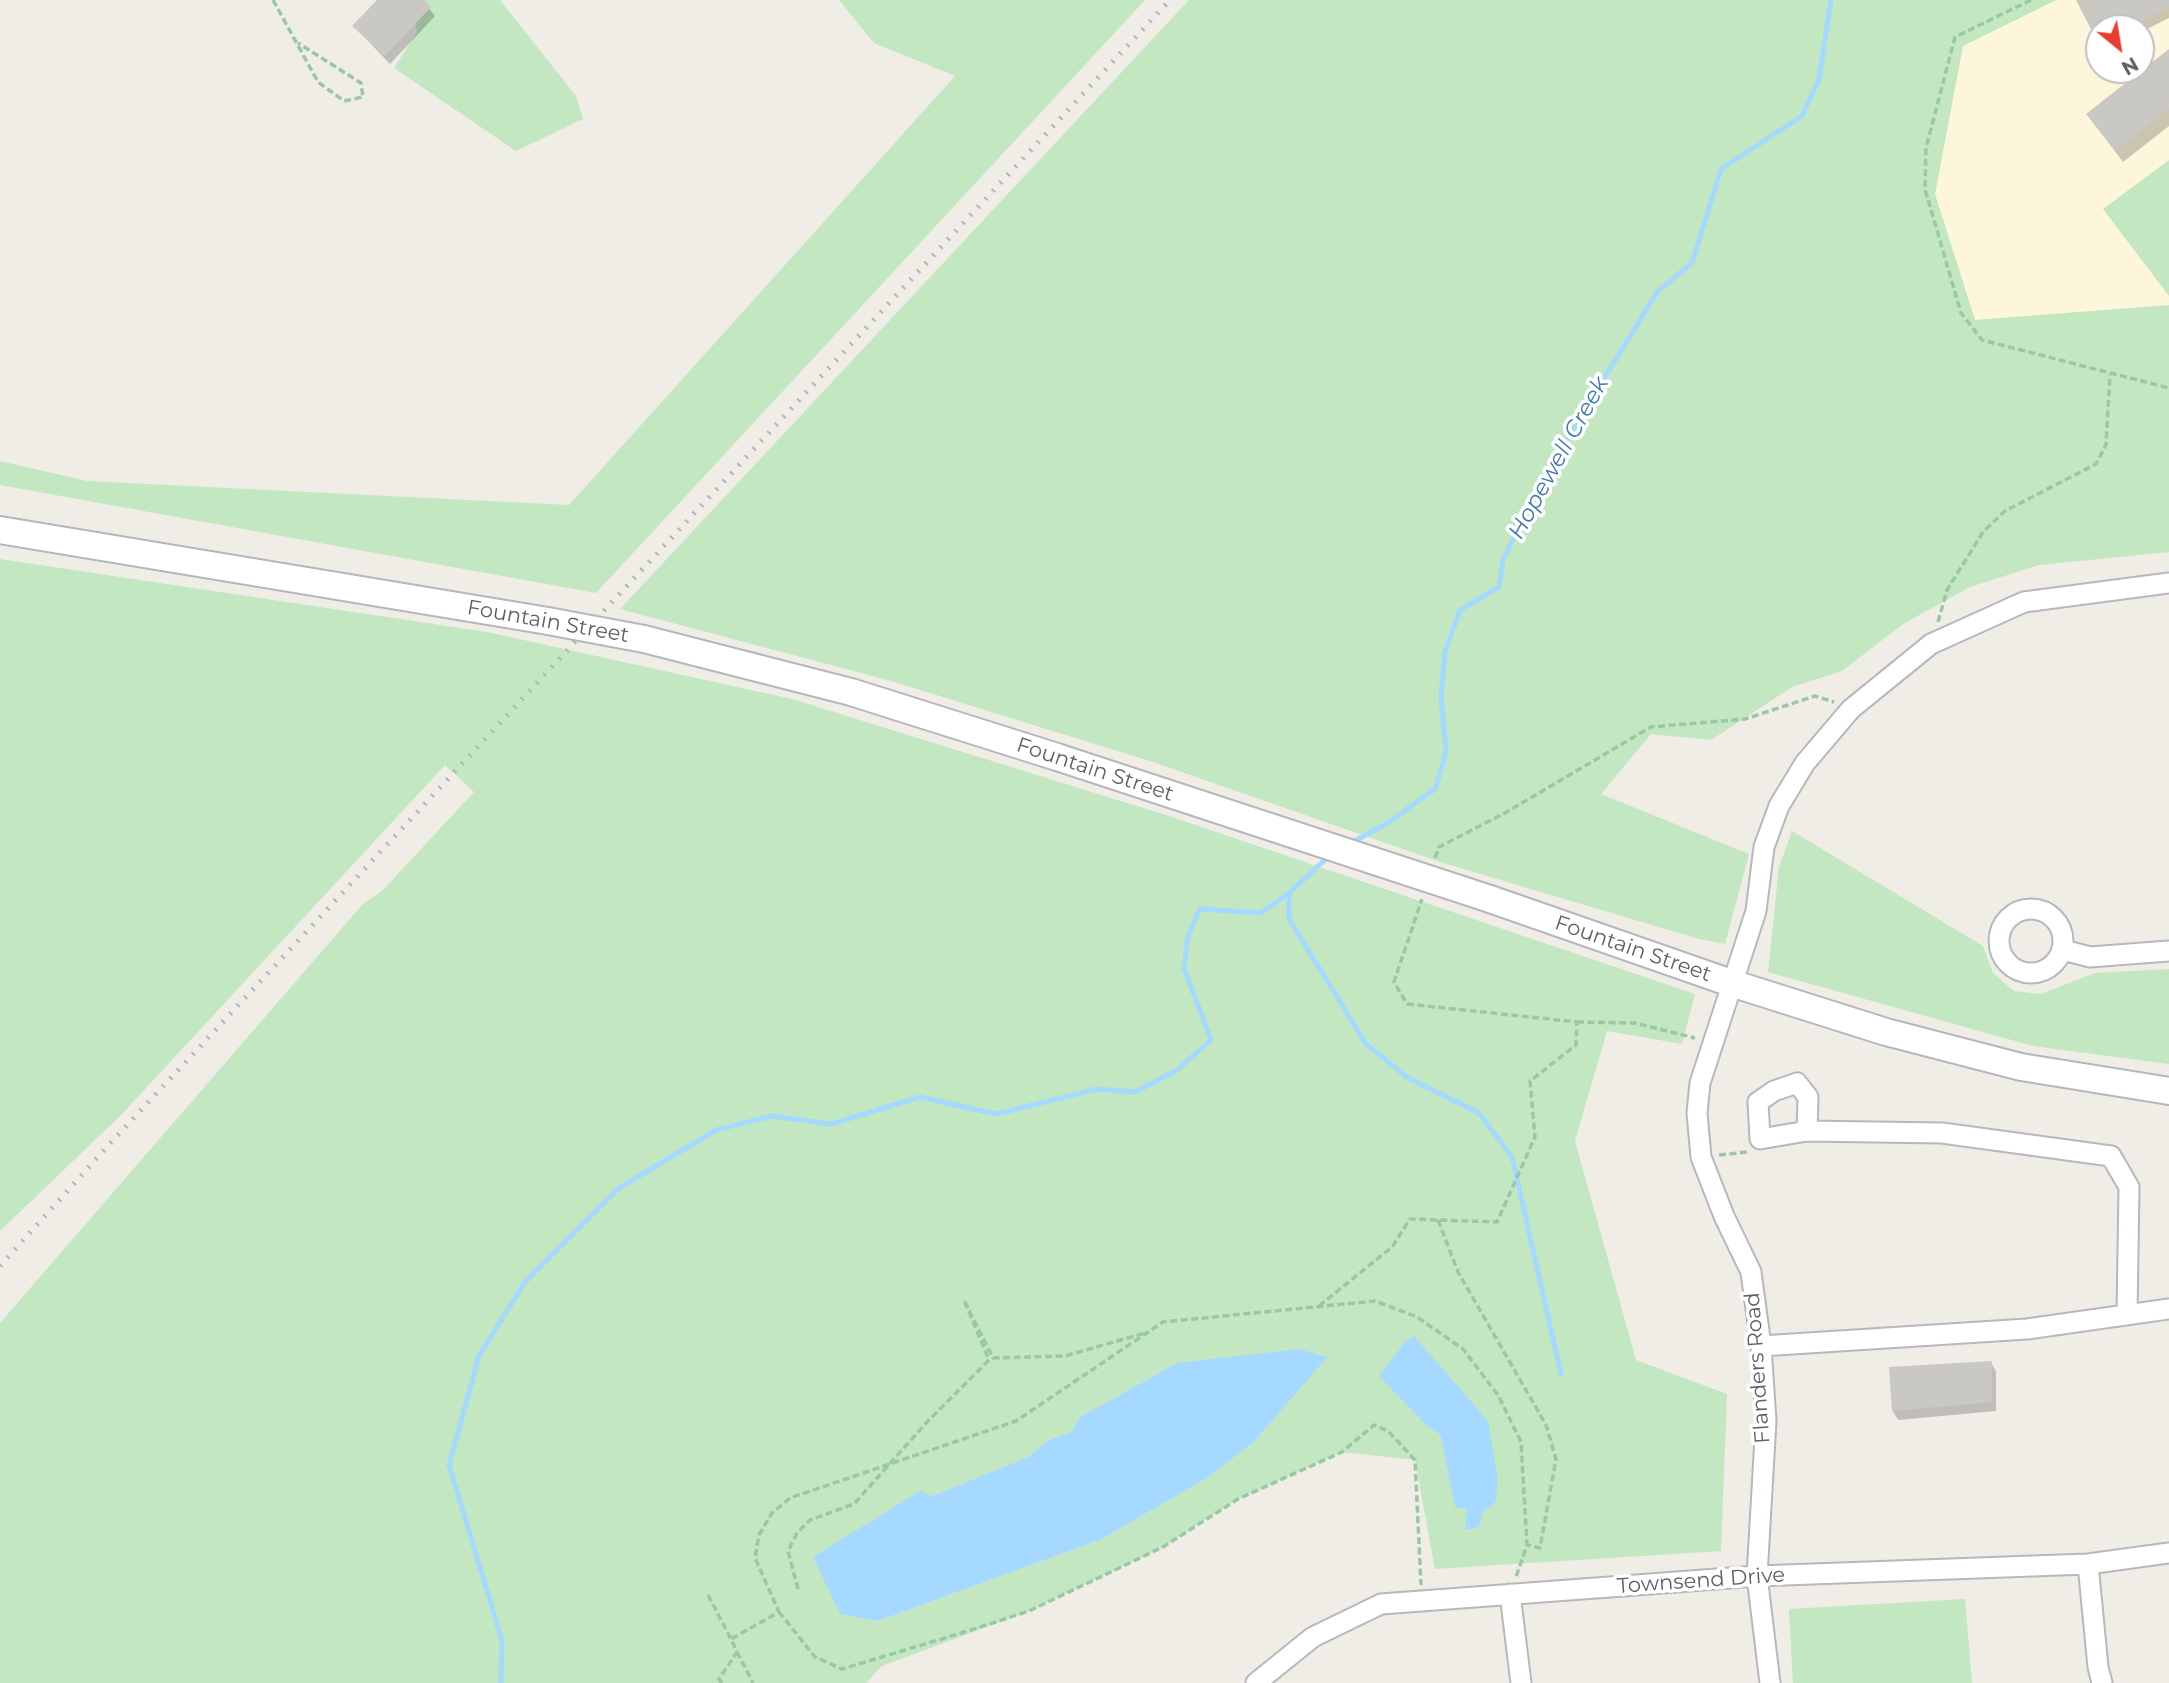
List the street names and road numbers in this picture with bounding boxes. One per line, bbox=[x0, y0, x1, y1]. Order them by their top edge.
street label: Fountain Street bbox=[465, 595, 631, 649]
street label: Fountain Street bbox=[1013, 733, 1177, 807]
street label: Fountain Street bbox=[1551, 910, 1715, 988]
street label: Flanders Road bbox=[1740, 1292, 1776, 1444]
street label: Townsend Drive bbox=[1616, 1563, 1786, 1599]

